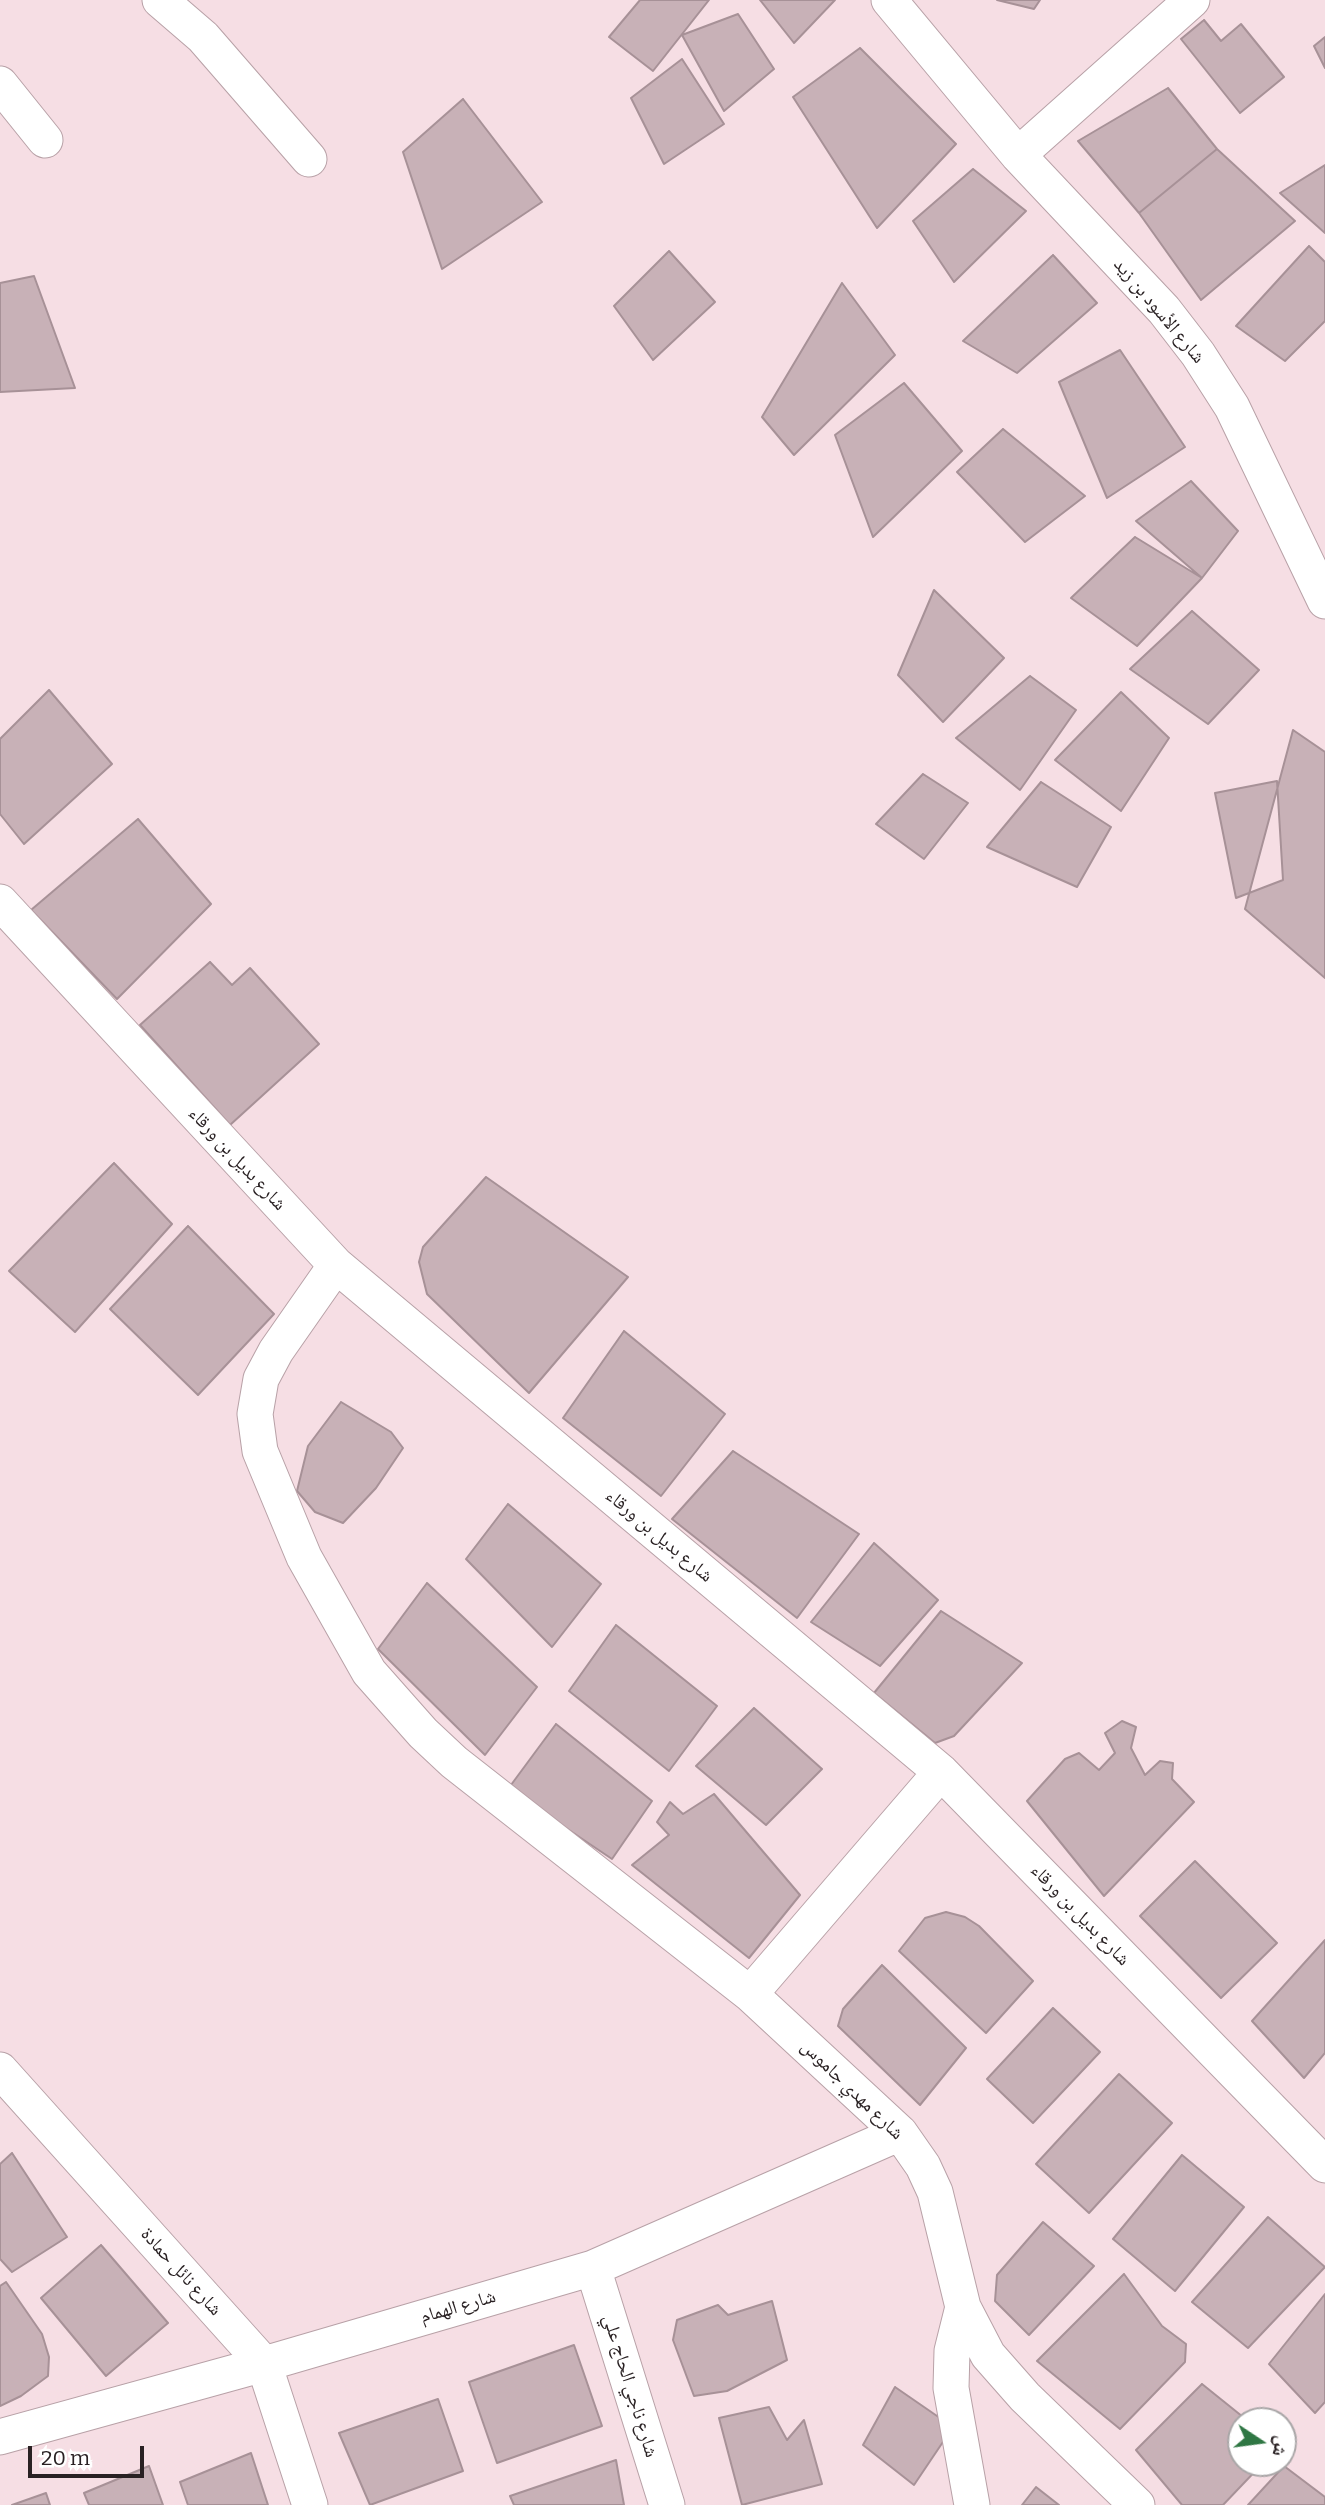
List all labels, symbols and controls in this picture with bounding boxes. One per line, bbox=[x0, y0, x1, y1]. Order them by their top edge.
street label: شارع الأسود بن زيد bbox=[1108, 254, 1210, 368]
street label: شارع بديل بن ورقاء bbox=[183, 1103, 291, 1215]
street label: شارع بديل بن ورقاء bbox=[601, 1484, 717, 1588]
street label: شارع بديل بن ورقاء bbox=[1026, 1859, 1134, 1971]
street label: شارع مهدي جاموس bbox=[796, 2035, 908, 2145]
street label: شارع نائل حمادة bbox=[136, 2223, 226, 2321]
street label: شارع الهمام bbox=[418, 2285, 498, 2329]
street label: شارع ناجي الحاج علي bbox=[597, 2312, 663, 2460]
north arrow bbox=[1227, 2407, 1297, 2477]
scale bar bbox=[32, 2432, 147, 2476]
text: ش bbox=[1268, 2434, 1294, 2459]
text: 20 m bbox=[41, 2445, 90, 2471]

